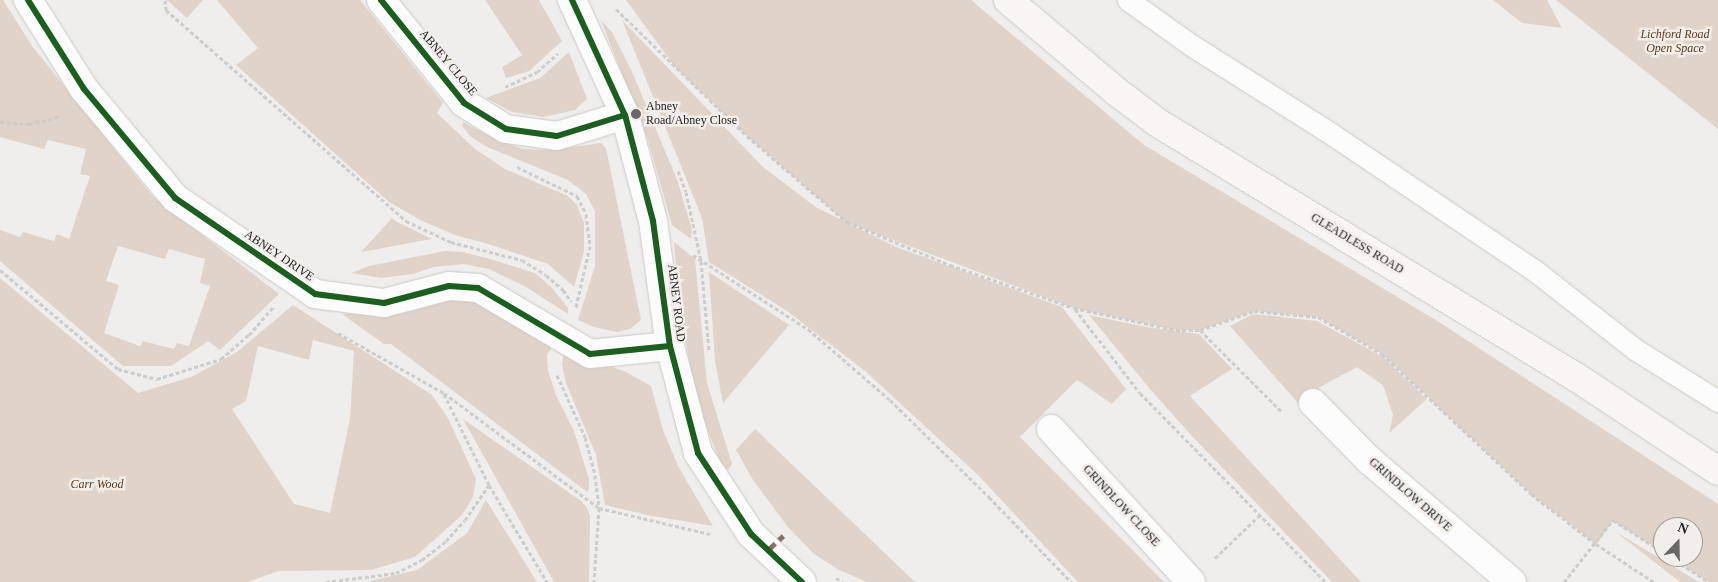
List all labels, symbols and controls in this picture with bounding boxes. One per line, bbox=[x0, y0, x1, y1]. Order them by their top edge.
street label: ABNEY CLOSE bbox=[416, 27, 480, 99]
park label: Lichford Road Open Space bbox=[1640, 28, 1710, 56]
place label: Abney Road/Abney Close bbox=[646, 100, 737, 128]
marker: Abney Road/Abney Close bbox=[630, 108, 642, 120]
street label: GLEADLESS ROAD bbox=[1308, 211, 1406, 277]
street label: ABNEY DRIVE bbox=[241, 227, 317, 285]
street label: ABNEY ROAD bbox=[664, 263, 688, 343]
street label: GRINDLOW DRIVE bbox=[1366, 455, 1454, 535]
street label: GRINDLOW CLOSE bbox=[1079, 462, 1163, 550]
park label: Carr Wood bbox=[70, 478, 124, 492]
north arrow bbox=[1653, 517, 1703, 567]
text: N bbox=[1676, 520, 1691, 537]

